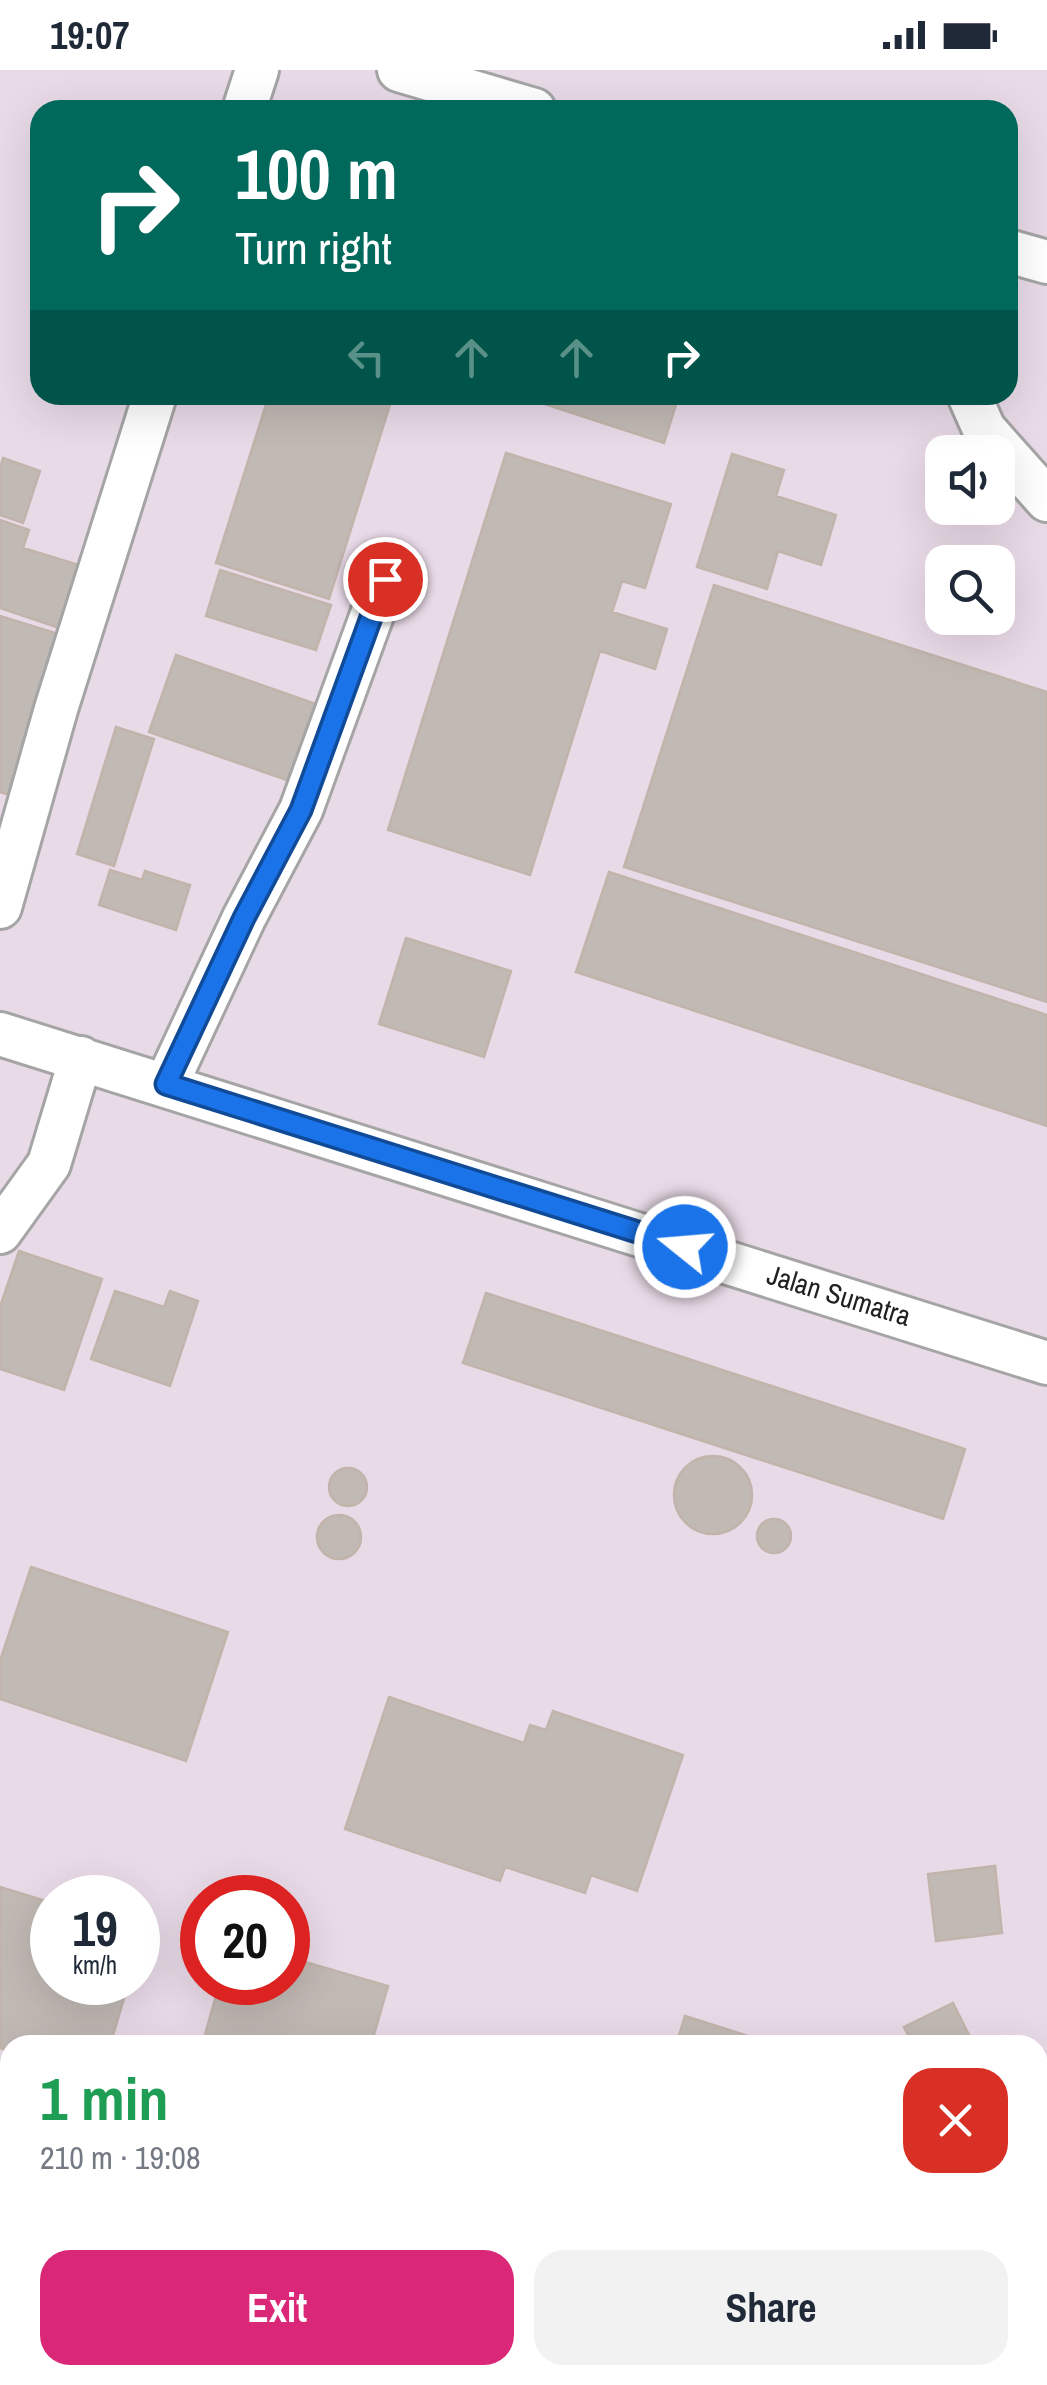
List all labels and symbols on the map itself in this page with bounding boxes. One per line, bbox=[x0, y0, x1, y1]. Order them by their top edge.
pin bbox=[343, 537, 428, 622]
position arrow bbox=[633, 1195, 737, 1299]
street label: Jalan Sumatra bbox=[763, 1255, 916, 1335]
speed limit sign: 20 bbox=[180, 1875, 310, 2005]

